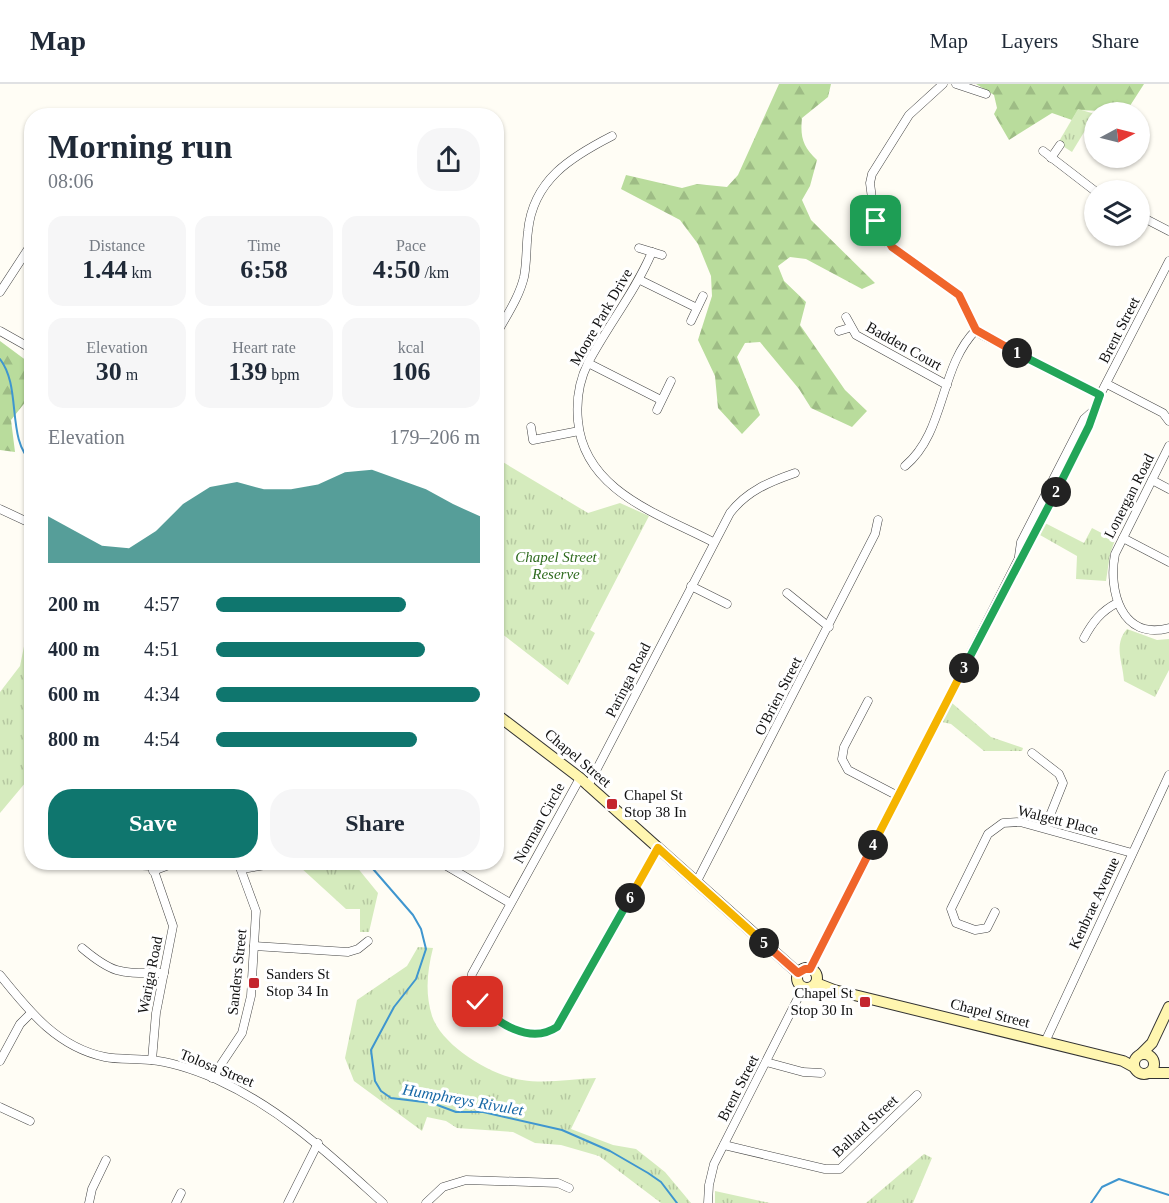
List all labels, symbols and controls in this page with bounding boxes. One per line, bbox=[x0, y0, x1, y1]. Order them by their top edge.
text: Map bbox=[30, 25, 86, 56]
text: Map bbox=[930, 29, 968, 53]
text: Layers bbox=[1001, 29, 1058, 53]
text: Share bbox=[1091, 29, 1139, 53]
north arrow bbox=[1084, 102, 1150, 168]
map controls bbox=[1084, 102, 1150, 246]
button: share bbox=[417, 128, 480, 191]
text: Morning run bbox=[48, 129, 232, 165]
text: 08:06 bbox=[48, 170, 94, 192]
button: layers bbox=[1084, 180, 1150, 246]
pin bbox=[850, 195, 901, 246]
icon: arrive bbox=[859, 204, 892, 237]
text: Distance bbox=[89, 237, 145, 254]
text: Time bbox=[247, 237, 281, 254]
text: Pace bbox=[396, 237, 426, 254]
text: 1.44 bbox=[82, 255, 128, 284]
text: 6:58 bbox=[240, 255, 288, 284]
text: 4:50 bbox=[373, 255, 420, 284]
text: km bbox=[128, 264, 152, 281]
text: /km bbox=[420, 264, 449, 281]
street label: Moore Park Drive bbox=[567, 265, 635, 368]
street label: Brent Street bbox=[1096, 294, 1143, 366]
street label: Badden Court bbox=[863, 319, 945, 374]
pin: 1 bbox=[1002, 338, 1032, 368]
text: Elevation bbox=[86, 339, 148, 356]
text: Heart rate bbox=[232, 339, 296, 356]
text: kcal bbox=[398, 339, 424, 356]
text: 1 bbox=[1013, 344, 1021, 361]
text: 30 bbox=[96, 357, 122, 386]
text: 139 bbox=[228, 357, 267, 386]
text: 106 bbox=[392, 357, 431, 386]
text: m bbox=[122, 366, 138, 383]
text: bpm bbox=[267, 366, 300, 383]
text: Elevation bbox=[48, 426, 125, 448]
text: 179–206 m bbox=[389, 426, 480, 448]
street label: Lonergan Road bbox=[1101, 451, 1157, 541]
pin: 2 bbox=[1041, 477, 1071, 507]
text: 2 bbox=[1052, 483, 1060, 500]
park label: Chapel Street Reserve bbox=[515, 549, 598, 582]
text: 200 m bbox=[48, 593, 100, 615]
text: 4:57 bbox=[144, 593, 180, 615]
text: 400 m bbox=[48, 638, 100, 660]
text: 4:51 bbox=[144, 638, 180, 660]
street label: Paringa Road bbox=[602, 640, 654, 720]
street label: O'Brien Street bbox=[751, 653, 805, 738]
pin: 3 bbox=[949, 653, 979, 683]
text: 3 bbox=[960, 659, 968, 676]
text: 600 m bbox=[48, 683, 100, 705]
text: 4:34 bbox=[144, 683, 180, 705]
street label: Chapel Street bbox=[542, 726, 615, 791]
text: 800 m bbox=[48, 728, 100, 750]
text: 4:54 bbox=[144, 728, 180, 750]
street label: Norman Circle bbox=[510, 780, 568, 866]
place label: Chapel St Stop 38 In bbox=[624, 787, 687, 820]
button: Save bbox=[48, 789, 258, 858]
button: Share bbox=[270, 789, 480, 858]
marker: Chapel St Stop 38 In bbox=[605, 797, 619, 811]
street label: Walgett Place bbox=[1016, 802, 1100, 838]
pin: 4 bbox=[858, 830, 888, 860]
text: 4 bbox=[869, 836, 877, 853]
street label: Kenbrae Avenue bbox=[1066, 854, 1122, 951]
pin: 6 bbox=[615, 883, 645, 913]
text: 6 bbox=[626, 889, 634, 906]
street label: Sanders Street bbox=[225, 927, 250, 1016]
pin: 5 bbox=[749, 928, 779, 958]
text: 5 bbox=[760, 934, 768, 951]
street label: Wariga Road bbox=[135, 935, 165, 1015]
place label: Sanders St Stop 34 In bbox=[266, 966, 331, 999]
marker: Sanders St Stop 34 In bbox=[247, 976, 261, 990]
pin bbox=[452, 976, 503, 1027]
icon: check bbox=[461, 985, 494, 1018]
place label: Chapel St Stop 30 In bbox=[790, 985, 854, 1018]
marker: Chapel St Stop 30 In bbox=[858, 995, 872, 1009]
street label: Chapel Street bbox=[949, 995, 1032, 1031]
street label: Tolosa Street bbox=[178, 1046, 257, 1090]
street label: Brent Street bbox=[715, 1052, 762, 1124]
water label: Humphreys Rivulet bbox=[400, 1080, 525, 1120]
street label: Ballard Street bbox=[829, 1091, 901, 1160]

